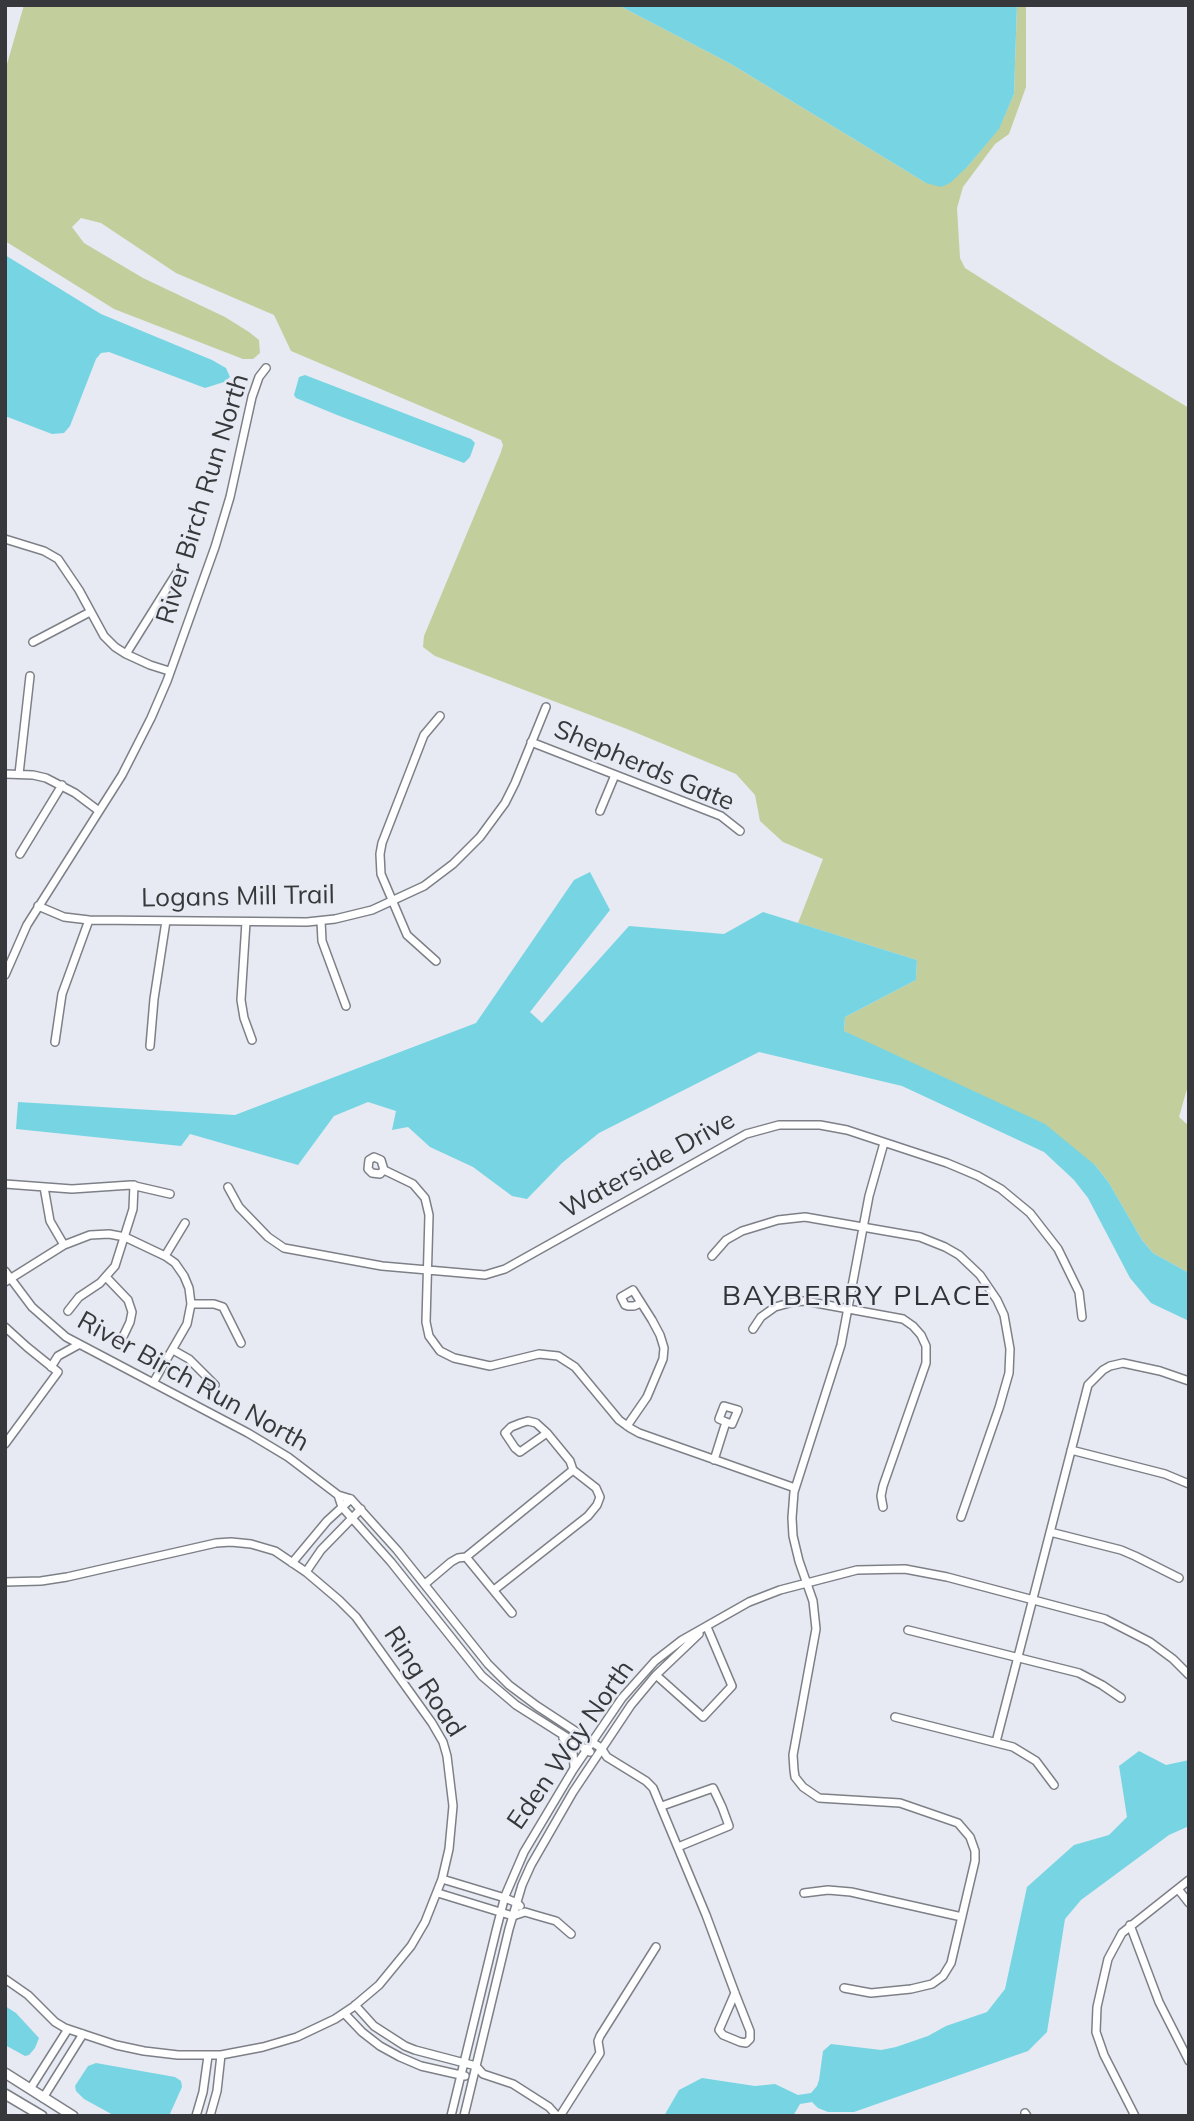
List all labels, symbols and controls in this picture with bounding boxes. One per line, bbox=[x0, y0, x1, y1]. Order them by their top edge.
street label: River Birch Run North bbox=[150, 370, 256, 628]
street label: Shepherds Gate bbox=[549, 714, 739, 818]
street label: Logans Mill Trail bbox=[141, 880, 335, 914]
street label: Waterside Drive bbox=[556, 1104, 740, 1226]
district label: BAYBERRY PLACE bbox=[724, 1280, 990, 1314]
street label: River Birch Run North bbox=[72, 1305, 314, 1459]
street label: Ring Road bbox=[377, 1621, 471, 1743]
street label: Eden Way North bbox=[501, 1654, 641, 1836]

